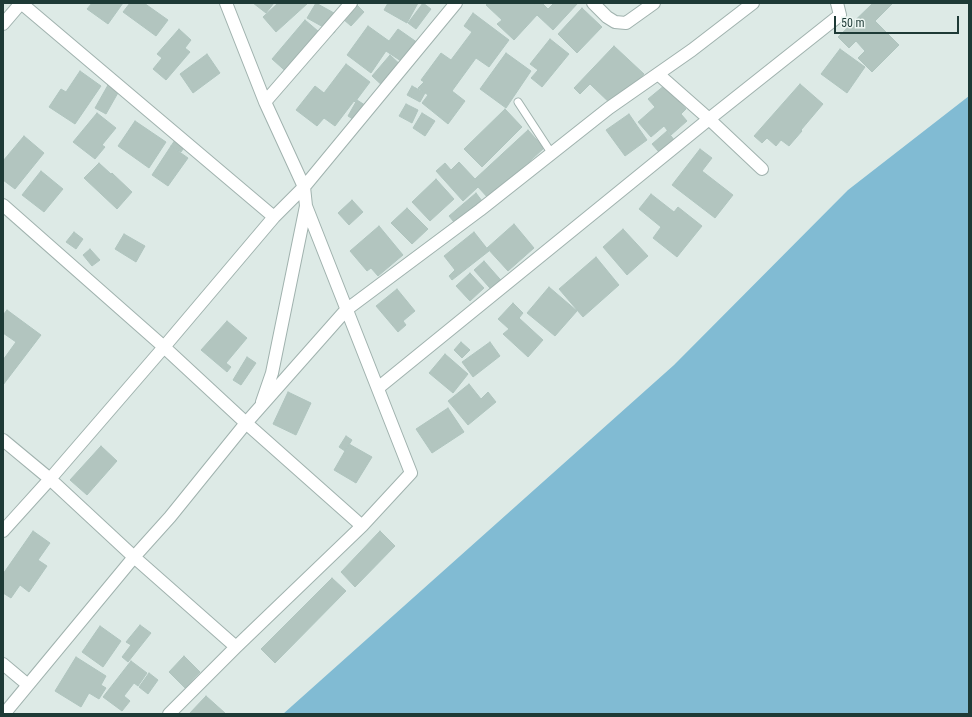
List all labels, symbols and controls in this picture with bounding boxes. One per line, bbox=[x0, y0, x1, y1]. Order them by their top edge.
scale bar bbox=[836, 8, 961, 34]
text: 50 m bbox=[841, 16, 865, 30]

